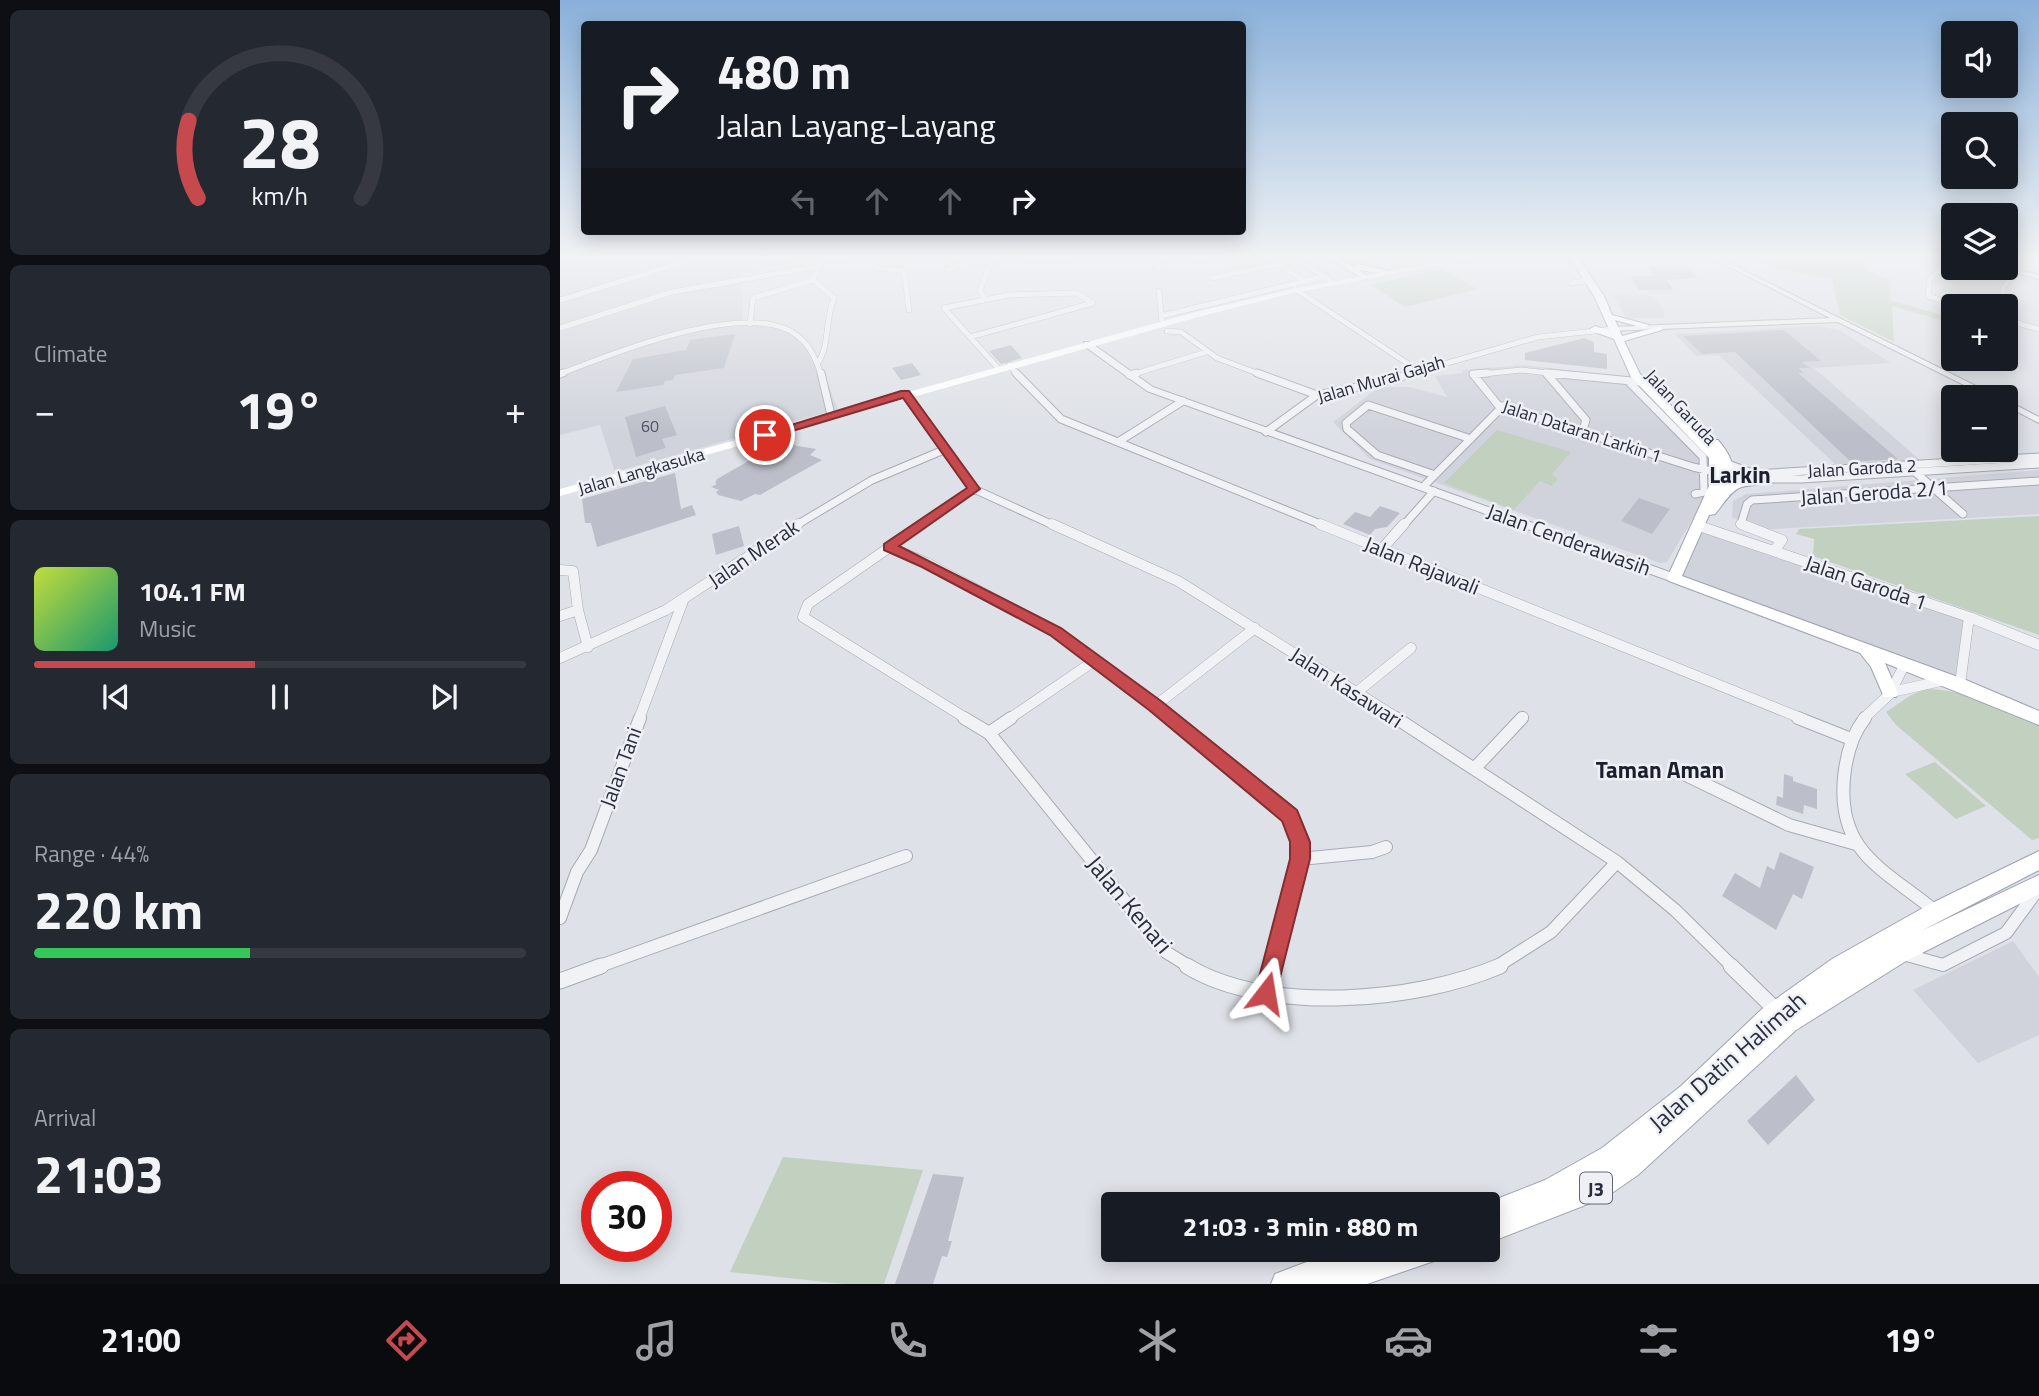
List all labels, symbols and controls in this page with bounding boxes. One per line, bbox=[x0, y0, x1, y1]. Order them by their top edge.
map controls bbox=[1941, 21, 2018, 462]
button: sound bbox=[1941, 21, 2018, 98]
text: 480 m bbox=[717, 33, 851, 108]
icon: right bbox=[602, 49, 693, 140]
text: 28 bbox=[239, 87, 321, 197]
text: Jalan Layang-Layang bbox=[717, 101, 996, 149]
button: search bbox=[1941, 112, 2018, 189]
text: km/h bbox=[252, 177, 308, 215]
icon: left bbox=[785, 182, 823, 220]
icon: ahead bbox=[858, 182, 896, 220]
icon: ahead bbox=[931, 182, 969, 220]
icon: right bbox=[1004, 182, 1042, 220]
button: layers bbox=[1941, 203, 2018, 280]
button: + bbox=[1941, 294, 2018, 371]
text: Climate bbox=[34, 336, 107, 371]
street label: Jalan Murai Gajah bbox=[1314, 348, 1448, 410]
street label: Jalan Garuda bbox=[1639, 363, 1723, 451]
text: 19° bbox=[236, 370, 324, 449]
text: − bbox=[34, 381, 55, 439]
text: + bbox=[505, 381, 526, 439]
button: − bbox=[1941, 385, 2018, 462]
street label: Jalan Dataran Larkin 1 bbox=[1499, 393, 1665, 469]
pin bbox=[735, 405, 795, 465]
house number: 60 bbox=[641, 414, 659, 438]
icon: arrive bbox=[746, 416, 784, 454]
street label: Jalan Langkasuka bbox=[574, 440, 708, 502]
street label: Jalan Garoda 2 bbox=[1807, 452, 1917, 484]
district label: Larkin bbox=[1709, 457, 1771, 492]
street label: Jalan Geroda 2/1 bbox=[1799, 471, 1949, 513]
street label: Jalan Cenderawasih bbox=[1482, 494, 1656, 584]
street label: Jalan Merak bbox=[701, 511, 805, 595]
street label: Jalan Rajawali bbox=[1359, 527, 1485, 603]
street label: Jalan Garoda 1 bbox=[1801, 546, 1931, 618]
text: 104.1 FM bbox=[139, 572, 246, 611]
text: Music bbox=[139, 611, 196, 646]
street label: Jalan Kasawari bbox=[1284, 638, 1410, 736]
icon: previous bbox=[97, 678, 135, 716]
icon: pause bbox=[261, 678, 299, 716]
icon: next bbox=[425, 678, 463, 716]
street label: Jalan Tani bbox=[591, 722, 649, 812]
district label: Taman Aman bbox=[1596, 752, 1724, 787]
text: Range · 44% bbox=[34, 836, 149, 871]
street label: Jalan Kenari bbox=[1078, 847, 1182, 961]
text: 220 km bbox=[34, 870, 203, 949]
position arrow bbox=[1229, 956, 1303, 1030]
street label: Jalan Datin Halimah bbox=[1640, 982, 1814, 1140]
text: Arrival bbox=[34, 1100, 96, 1135]
text: 21:03 bbox=[34, 1134, 164, 1213]
speed limit sign: 30 bbox=[581, 1171, 672, 1262]
road number: J3 bbox=[1580, 1172, 1612, 1204]
text: 21:03 · 3 min · 880 m bbox=[1183, 1207, 1418, 1246]
text: 21:00 bbox=[101, 1316, 181, 1364]
icon: directions bbox=[382, 1316, 431, 1365]
icon: music bbox=[632, 1316, 681, 1365]
icon: phone bbox=[883, 1316, 932, 1365]
icon: climate bbox=[1133, 1316, 1182, 1365]
icon: car bbox=[1384, 1316, 1433, 1365]
icon: filters bbox=[1634, 1316, 1683, 1365]
text: 19° bbox=[1884, 1316, 1938, 1364]

